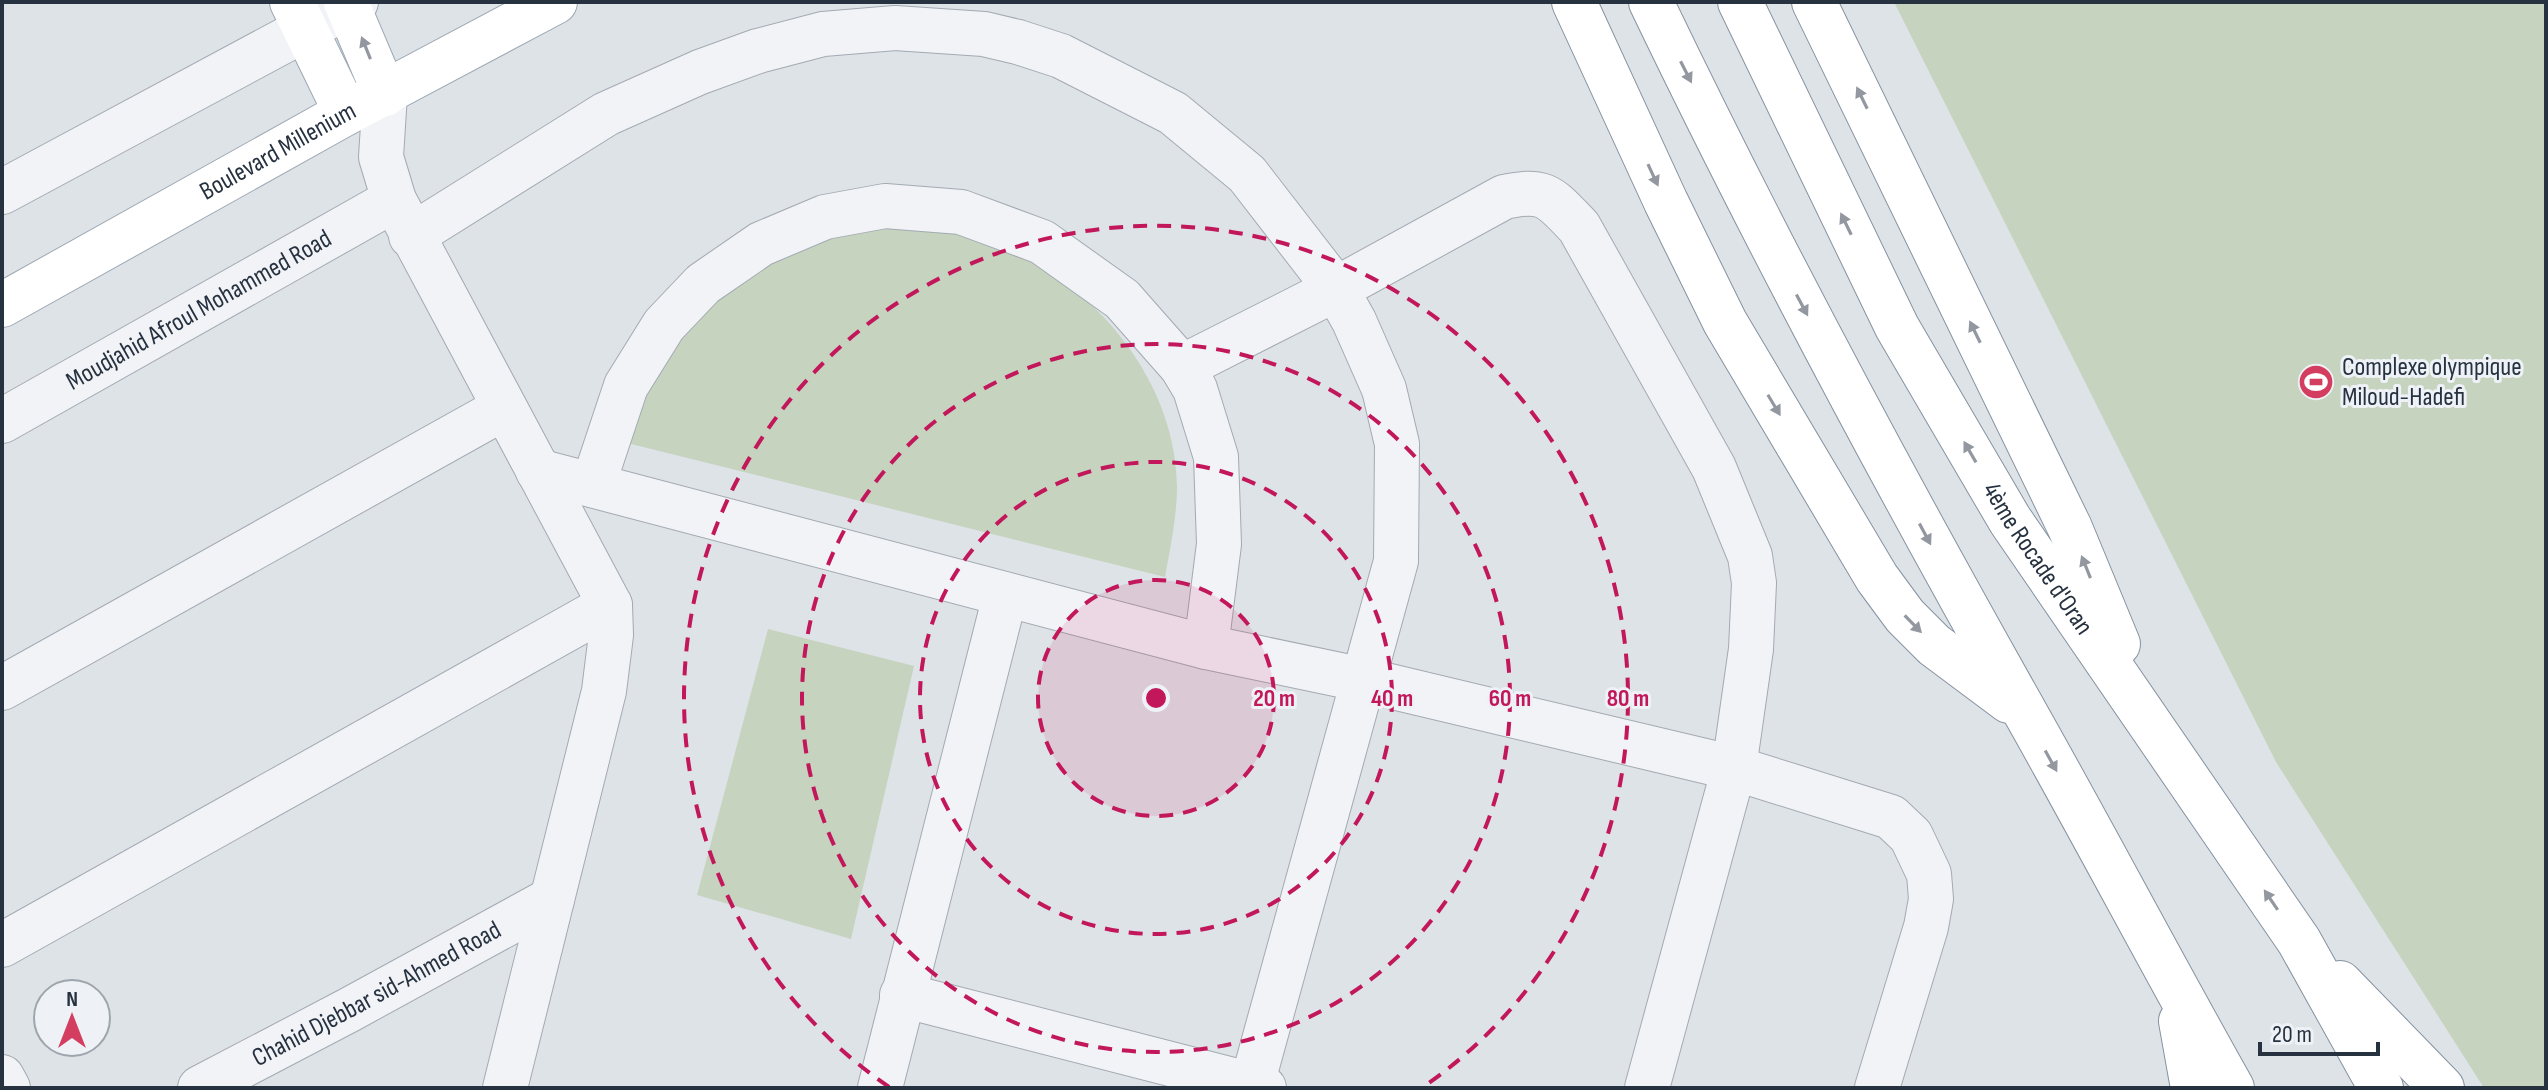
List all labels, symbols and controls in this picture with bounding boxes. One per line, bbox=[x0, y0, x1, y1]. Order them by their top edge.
one-way arrow bbox=[359, 36, 372, 60]
one-way arrow bbox=[1679, 61, 1692, 84]
one-way arrow bbox=[1855, 86, 1869, 109]
street label: Boulevard Millenium bbox=[194, 95, 361, 207]
one-way arrow bbox=[1646, 163, 1660, 186]
one-way arrow bbox=[1839, 212, 1853, 235]
street label: Moudjahid Afroul Mohammed Road bbox=[61, 223, 337, 397]
one-way arrow bbox=[1795, 293, 1808, 316]
one-way arrow bbox=[1968, 320, 1982, 343]
place label: Complexe olympique Miloud-Hadefi bbox=[2342, 352, 2522, 413]
sports icon: Complexe olympique Miloud-Hadefi bbox=[2297, 363, 2335, 401]
one-way arrow bbox=[1766, 394, 1780, 416]
one-way arrow bbox=[1963, 441, 1977, 463]
street label: 4ème Rocade d'Oran bbox=[1976, 477, 2100, 641]
one-way arrow bbox=[1918, 522, 1932, 545]
one-way arrow bbox=[2079, 555, 2092, 579]
one-way arrow bbox=[1903, 614, 1922, 633]
centre of rings bbox=[1142, 684, 1170, 712]
text: 20 m bbox=[1253, 684, 1295, 713]
text: 40 m bbox=[1371, 684, 1413, 713]
text: 60 m bbox=[1489, 684, 1531, 713]
text: 80 m bbox=[1607, 684, 1649, 713]
one-way arrow bbox=[2045, 749, 2058, 772]
one-way arrow bbox=[2264, 889, 2279, 910]
street label: Chahid Djebbar sid-Ahmed Road bbox=[247, 914, 506, 1073]
north arrow bbox=[32, 978, 112, 1058]
text: N bbox=[66, 986, 78, 1013]
scale bar bbox=[2260, 1006, 2378, 1056]
text: 20 m bbox=[2272, 1020, 2312, 1049]

